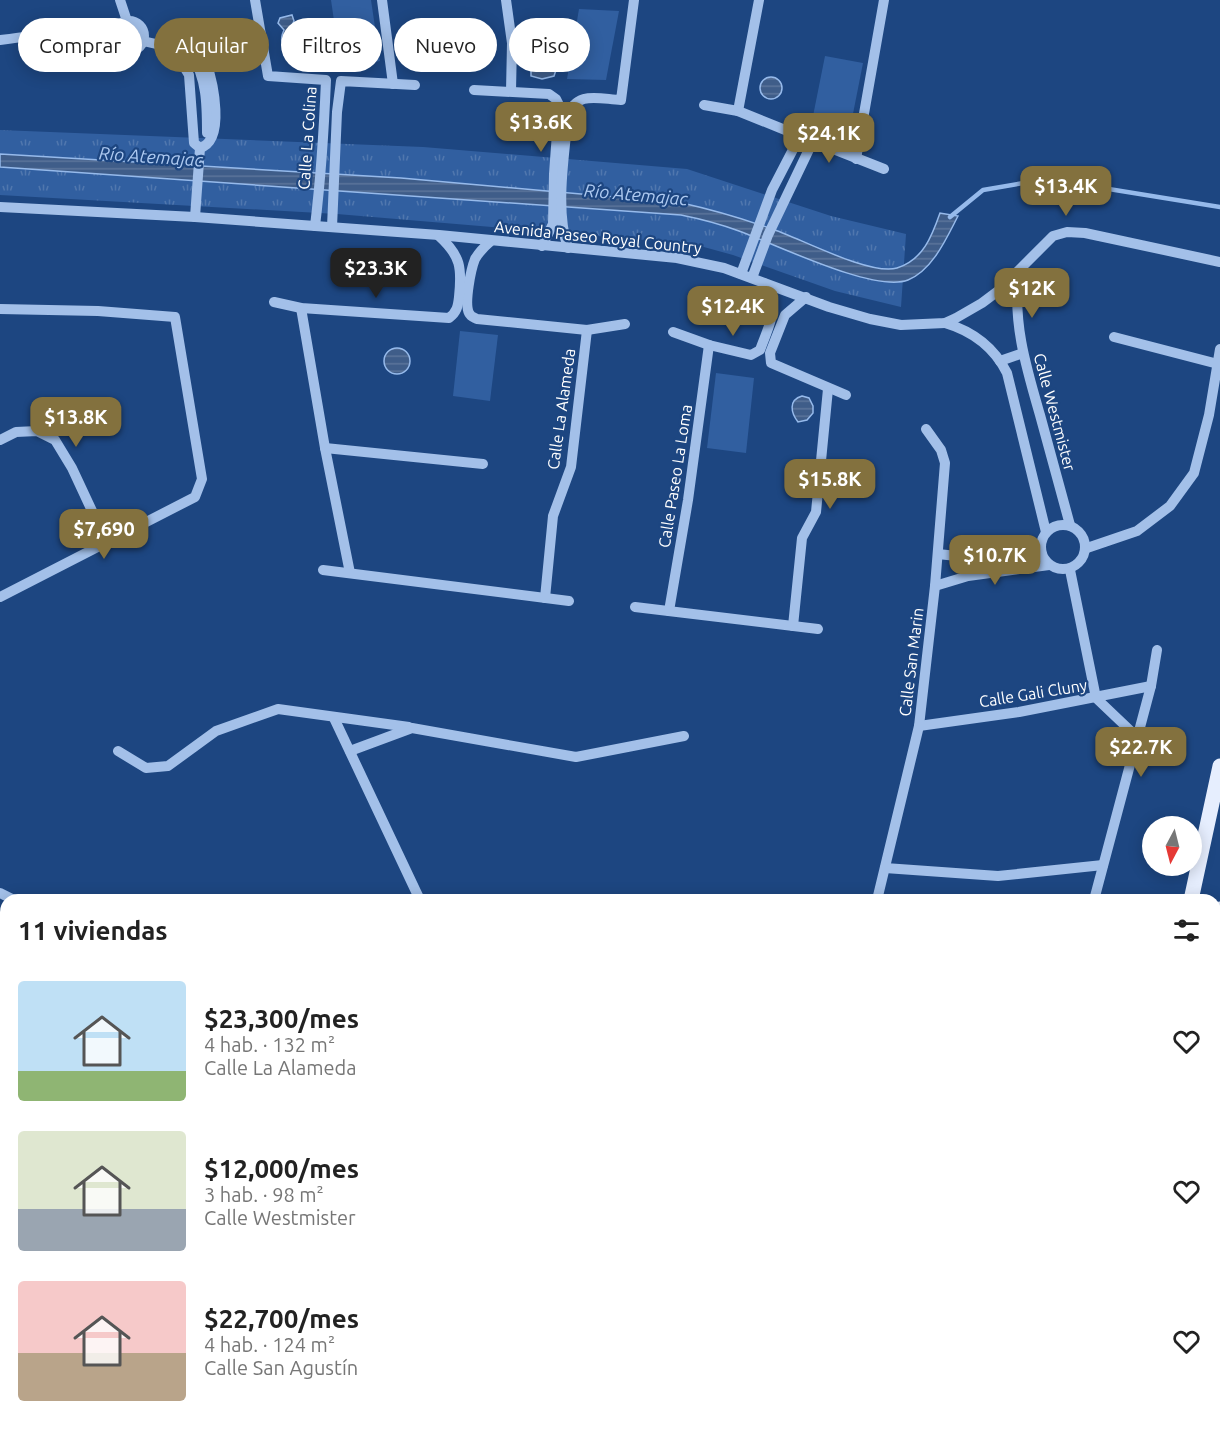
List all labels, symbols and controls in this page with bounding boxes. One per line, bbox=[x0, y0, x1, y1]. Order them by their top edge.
chip: Comprar bbox=[18, 18, 142, 72]
chip: Alquilar bbox=[154, 18, 269, 72]
chip: Filtros bbox=[281, 18, 382, 72]
chip: Nuevo bbox=[394, 18, 497, 72]
chip: Piso bbox=[509, 18, 590, 72]
street label: Calle La Colina bbox=[294, 86, 320, 190]
pin: $13.6K bbox=[492, 102, 590, 153]
text: $13.6K bbox=[509, 110, 573, 133]
pin: $24.1K bbox=[780, 113, 878, 164]
text: $24.1K bbox=[797, 121, 861, 144]
water label: Río Atemajac bbox=[98, 142, 204, 170]
pin: $13.4K bbox=[1017, 166, 1115, 217]
text: $13.4K bbox=[1034, 174, 1098, 197]
water label: Río Atemajac bbox=[583, 179, 689, 209]
street label: Avenida Paseo Royal Country bbox=[493, 217, 703, 257]
pin: $23.3K bbox=[327, 248, 425, 299]
text: $23.3K bbox=[344, 256, 408, 279]
pin: $12K bbox=[996, 268, 1068, 319]
text: $12K bbox=[1008, 276, 1056, 299]
pin: $12.4K bbox=[684, 286, 782, 337]
text: $12.4K bbox=[701, 294, 765, 317]
street label: Calle La Alameda bbox=[544, 347, 578, 471]
street label: Calle Westmister bbox=[1031, 351, 1079, 473]
pin: $13.8K bbox=[27, 397, 125, 448]
street label: Calle Paseo La Loma bbox=[655, 403, 695, 549]
text: $13.8K bbox=[44, 405, 108, 428]
pin: $15.8K bbox=[781, 459, 879, 510]
text: $15.8K bbox=[798, 467, 862, 490]
pin: $7,690 bbox=[55, 509, 153, 560]
text: $7,690 bbox=[73, 517, 135, 540]
pin: $10.7K bbox=[946, 535, 1044, 586]
text: $10.7K bbox=[963, 543, 1027, 566]
street label: Calle San Marin bbox=[895, 607, 927, 717]
street label: Calle Gali Cluny bbox=[978, 676, 1089, 710]
pin: $22.7K bbox=[1092, 727, 1190, 778]
text: $22.7K bbox=[1109, 735, 1173, 758]
north arrow bbox=[1142, 816, 1202, 876]
map controls bbox=[1142, 816, 1202, 876]
icon: filters bbox=[1170, 914, 1203, 947]
text: 11 viviendas bbox=[18, 916, 168, 945]
text: $23,300/mes bbox=[204, 1004, 359, 1033]
icon: home bbox=[66, 1005, 138, 1077]
icon: heart bbox=[1170, 1025, 1203, 1058]
text: 4 hab. · 132 m² bbox=[204, 1033, 335, 1056]
text: Calle La Alameda bbox=[204, 1056, 357, 1079]
text: $12,000/mes bbox=[204, 1154, 359, 1183]
icon: home bbox=[66, 1155, 138, 1227]
icon: heart bbox=[1170, 1175, 1203, 1208]
text: 3 hab. · 98 m² bbox=[204, 1183, 324, 1206]
text: Calle Westmister bbox=[204, 1206, 356, 1229]
text: $22,700/mes bbox=[204, 1304, 359, 1333]
icon: home bbox=[66, 1305, 138, 1377]
icon: heart bbox=[1170, 1325, 1203, 1358]
text: 4 hab. · 124 m² bbox=[204, 1333, 335, 1356]
text: Calle San Agustín bbox=[204, 1356, 358, 1379]

